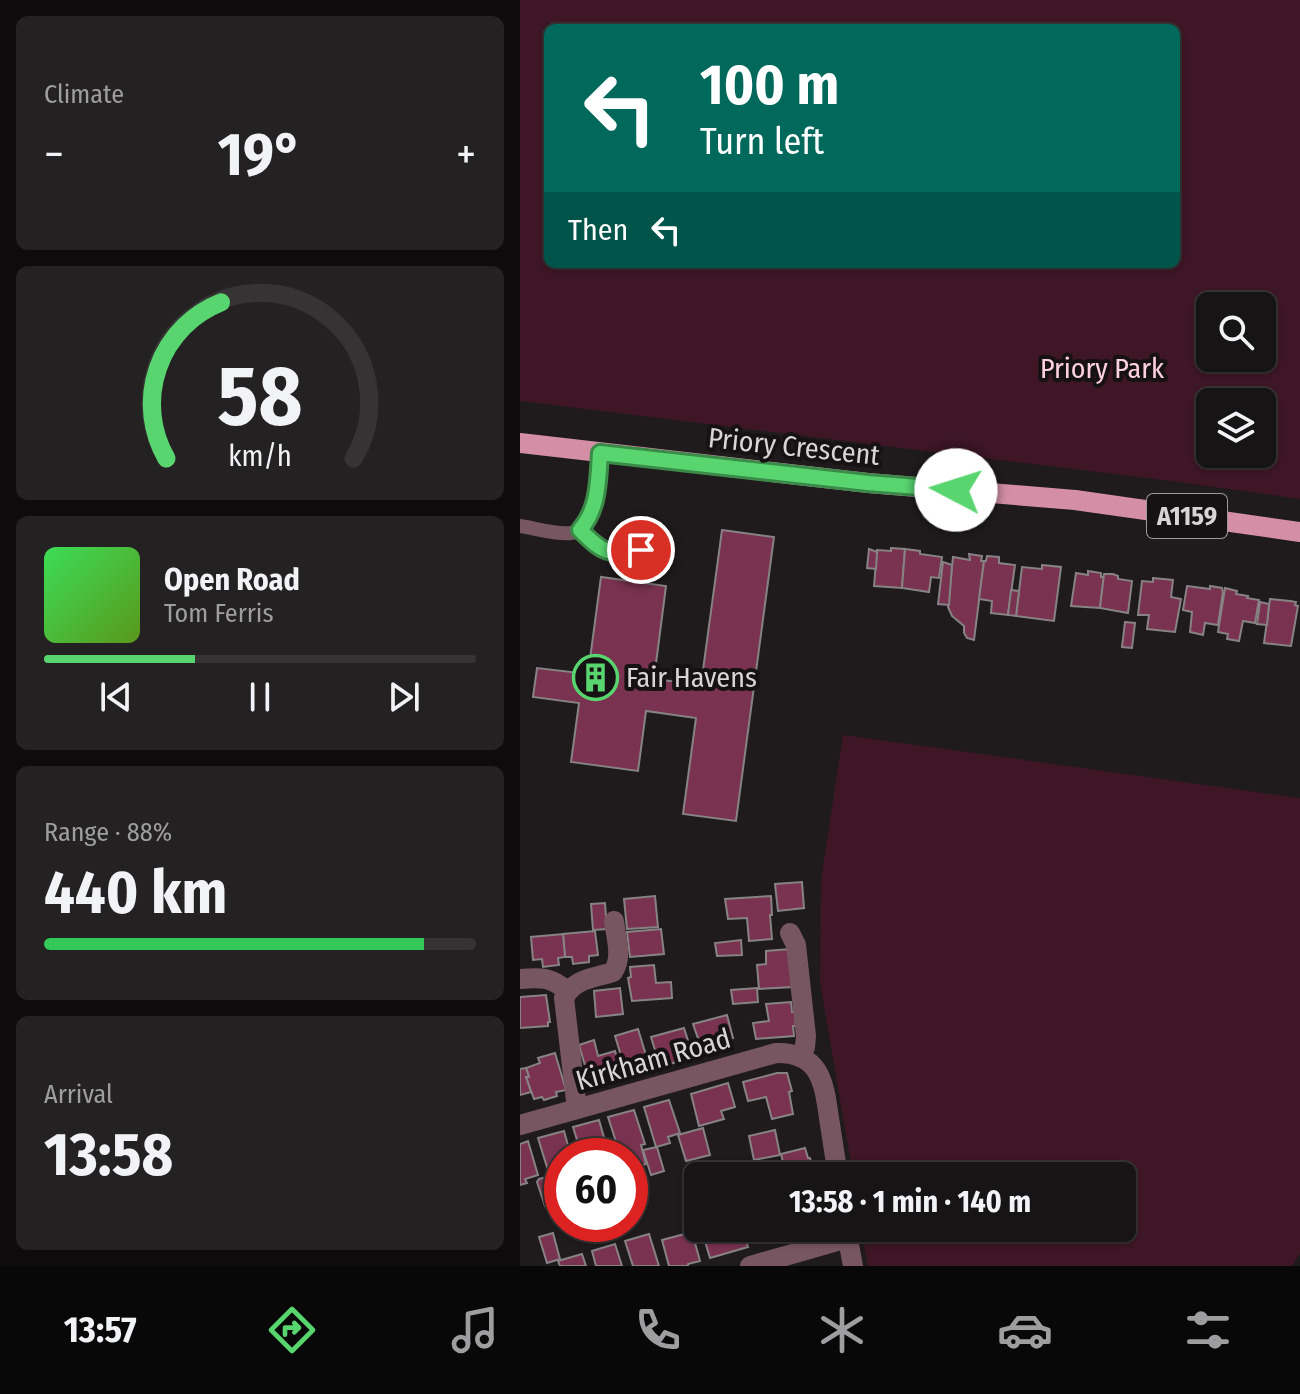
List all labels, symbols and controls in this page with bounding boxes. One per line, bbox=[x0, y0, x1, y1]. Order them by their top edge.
text: 100 m bbox=[700, 52, 839, 119]
icon: left bbox=[568, 56, 672, 160]
text: Climate bbox=[44, 79, 124, 110]
text: 19° bbox=[218, 119, 302, 191]
text: Turn left bbox=[700, 120, 824, 164]
text: − bbox=[44, 128, 64, 181]
text: + bbox=[456, 128, 476, 181]
icon: left bbox=[644, 208, 688, 252]
text: Then bbox=[568, 212, 628, 248]
map controls bbox=[1196, 292, 1276, 468]
button: search bbox=[1196, 292, 1276, 372]
text: 58 bbox=[218, 347, 302, 447]
park label: Priory Park bbox=[1040, 352, 1165, 385]
button: layers bbox=[1196, 388, 1276, 468]
street label: Priory Crescent bbox=[707, 421, 882, 472]
text: km/h bbox=[228, 439, 292, 474]
position arrow bbox=[914, 448, 998, 532]
road number: A1159 bbox=[1147, 494, 1227, 538]
pin bbox=[607, 516, 675, 584]
icon: arrive bbox=[619, 528, 663, 572]
text: Open Road bbox=[164, 562, 300, 598]
text: Tom Ferris bbox=[164, 598, 274, 629]
building icon: Fair Havens bbox=[571, 653, 619, 701]
place label: Fair Havens bbox=[626, 661, 757, 694]
icon: previous bbox=[94, 675, 138, 719]
icon: pause bbox=[238, 675, 282, 719]
icon: next bbox=[382, 675, 426, 719]
text: Range · 88% bbox=[44, 817, 172, 848]
text: 440 km bbox=[44, 857, 227, 929]
street label: Kirkham Road bbox=[572, 1022, 734, 1097]
text: Arrival bbox=[44, 1079, 113, 1110]
text: 13:58 bbox=[44, 1119, 173, 1191]
speed limit sign: 60 bbox=[544, 1138, 648, 1242]
text: 13:58 · 1 min · 140 m bbox=[789, 1184, 1031, 1220]
icon: directions bbox=[264, 1302, 320, 1358]
icon: music bbox=[447, 1302, 503, 1358]
icon: phone bbox=[630, 1302, 686, 1358]
icon: climate bbox=[814, 1302, 870, 1358]
icon: car bbox=[997, 1302, 1053, 1358]
icon: filters bbox=[1180, 1302, 1236, 1358]
text: 13:57 bbox=[64, 1308, 137, 1352]

